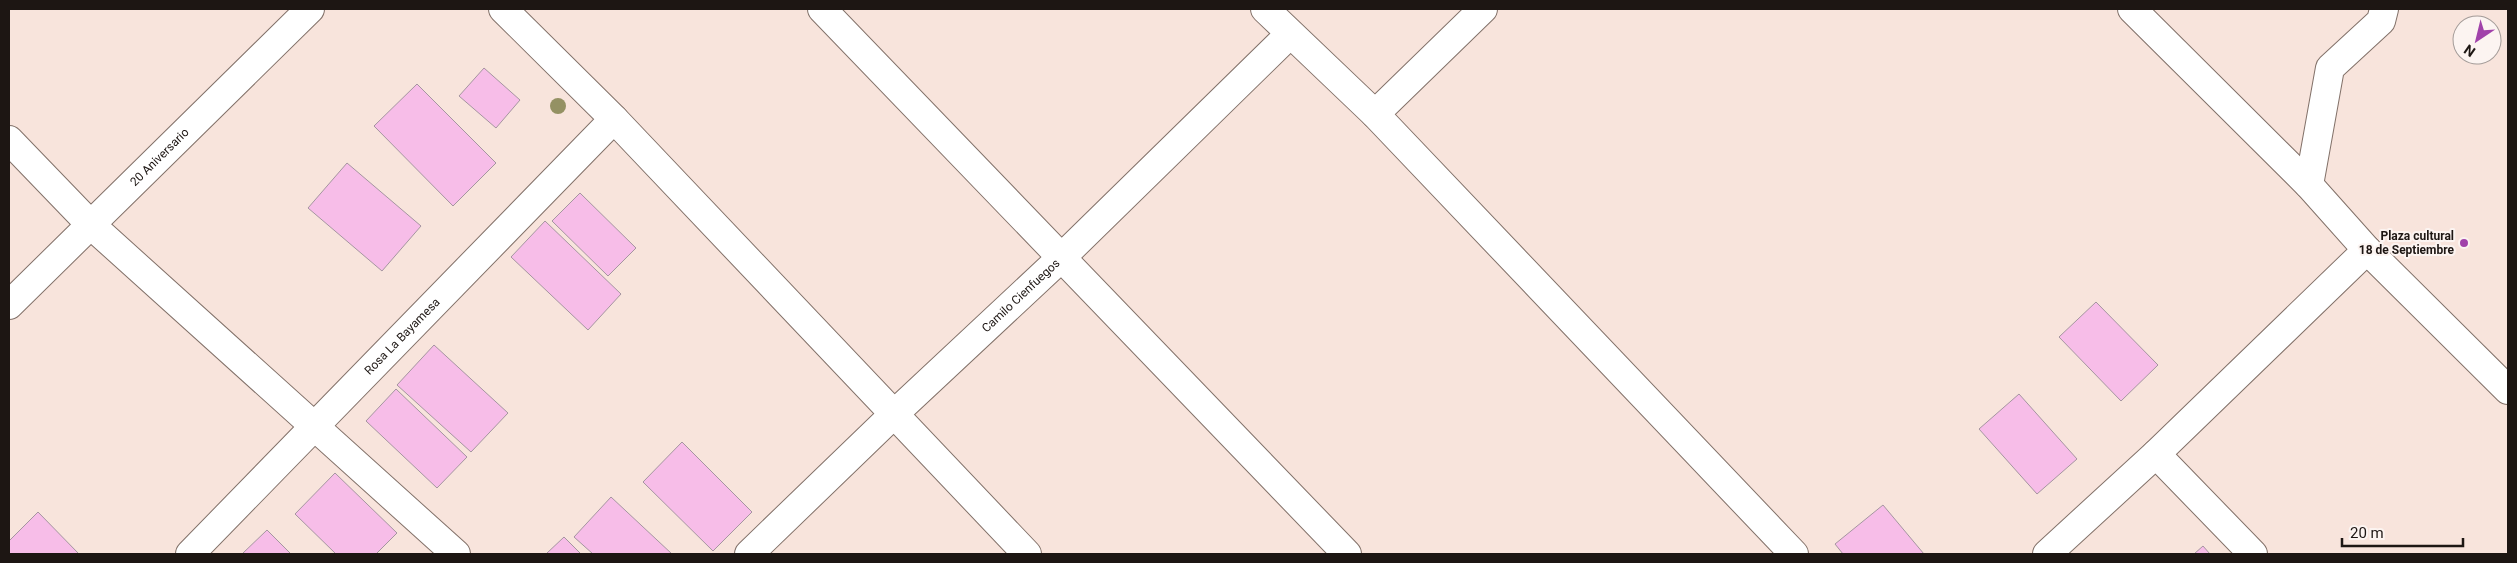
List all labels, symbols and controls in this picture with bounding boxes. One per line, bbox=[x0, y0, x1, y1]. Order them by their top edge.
north arrow bbox=[2452, 15, 2502, 65]
text: N bbox=[2461, 41, 2478, 60]
street label: 20 Aniversario bbox=[127, 125, 192, 189]
place label: Plaza cultural 18 de Septiembre bbox=[2359, 229, 2455, 257]
marker: Plaza cultural 18 de Septiembre bbox=[2458, 237, 2470, 249]
street label: Camilo Cienfuegos bbox=[979, 256, 1063, 335]
street label: Rosa La Bayamesa bbox=[362, 295, 443, 378]
scale bar bbox=[2342, 516, 2463, 548]
text: 20 m bbox=[2350, 524, 2384, 542]

